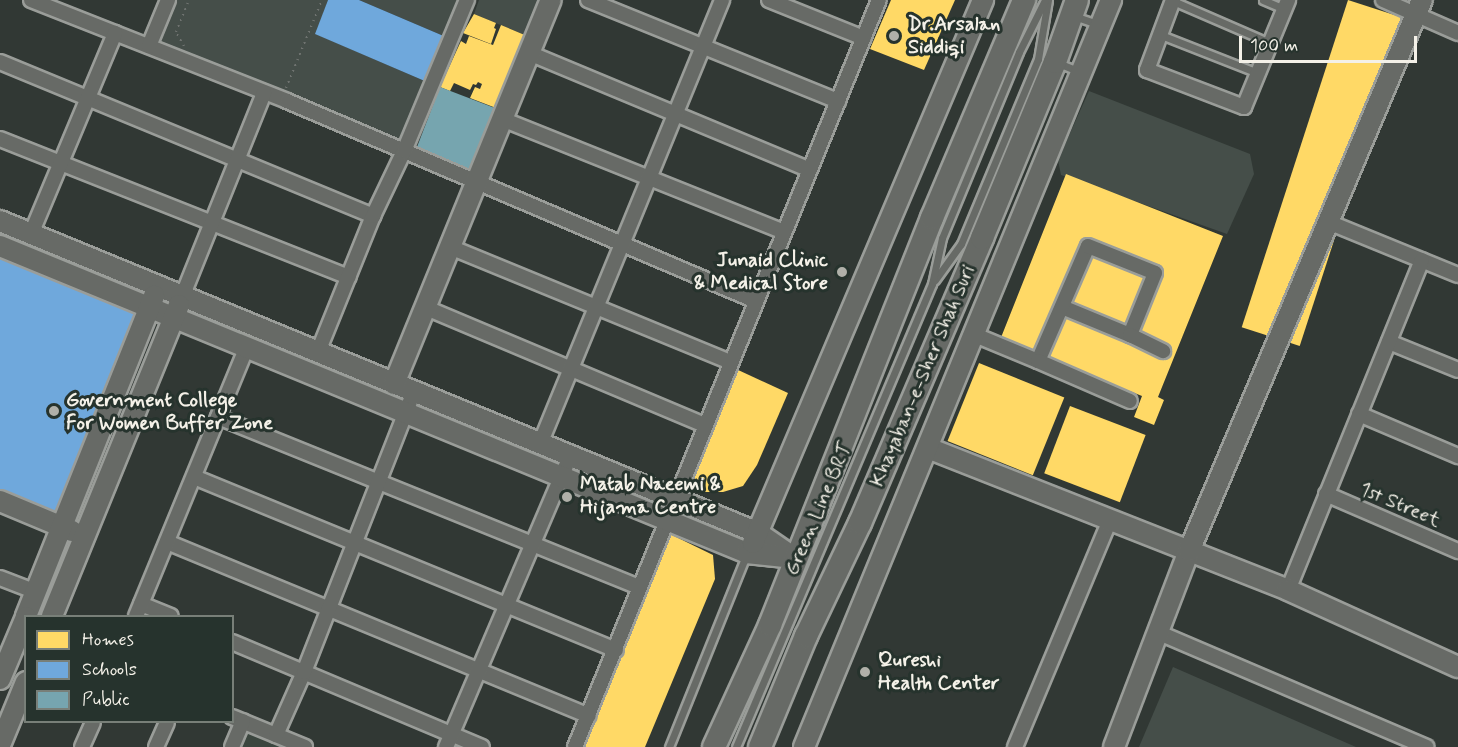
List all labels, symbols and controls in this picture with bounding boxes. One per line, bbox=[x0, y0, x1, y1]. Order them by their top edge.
place label: Dr.Arsalan Siddiqi bbox=[908, 13, 1000, 60]
scale bar bbox=[1242, 24, 1420, 62]
marker: Dr.Arsalan Siddiqi bbox=[885, 27, 903, 45]
text: 100 m bbox=[1250, 34, 1298, 58]
place label: Junaid Clinic & Medical Store bbox=[694, 248, 828, 295]
street label: Khayaban-e-Sher Shah Suri bbox=[865, 261, 981, 491]
marker: Junaid Clinic & Medical Store bbox=[833, 263, 851, 281]
place label: Government College For Women Buffer Zone bbox=[66, 388, 280, 435]
marker: Government College For Women Buffer Zone bbox=[47, 404, 61, 418]
street label: Green Line BRT bbox=[781, 440, 857, 578]
place label: Matab Naeemi & Hijama Centre bbox=[580, 473, 719, 520]
street label: 1st Street bbox=[1356, 477, 1444, 533]
marker: Matab Naeemi & Hijama Centre bbox=[558, 488, 576, 506]
legend bbox=[24, 615, 234, 723]
text: Homes bbox=[82, 628, 134, 652]
place label: Qureshi Health Center bbox=[878, 648, 999, 695]
text: Schools bbox=[82, 658, 137, 682]
marker: Qureshi Health Center bbox=[856, 663, 874, 681]
text: Public bbox=[82, 688, 130, 712]

